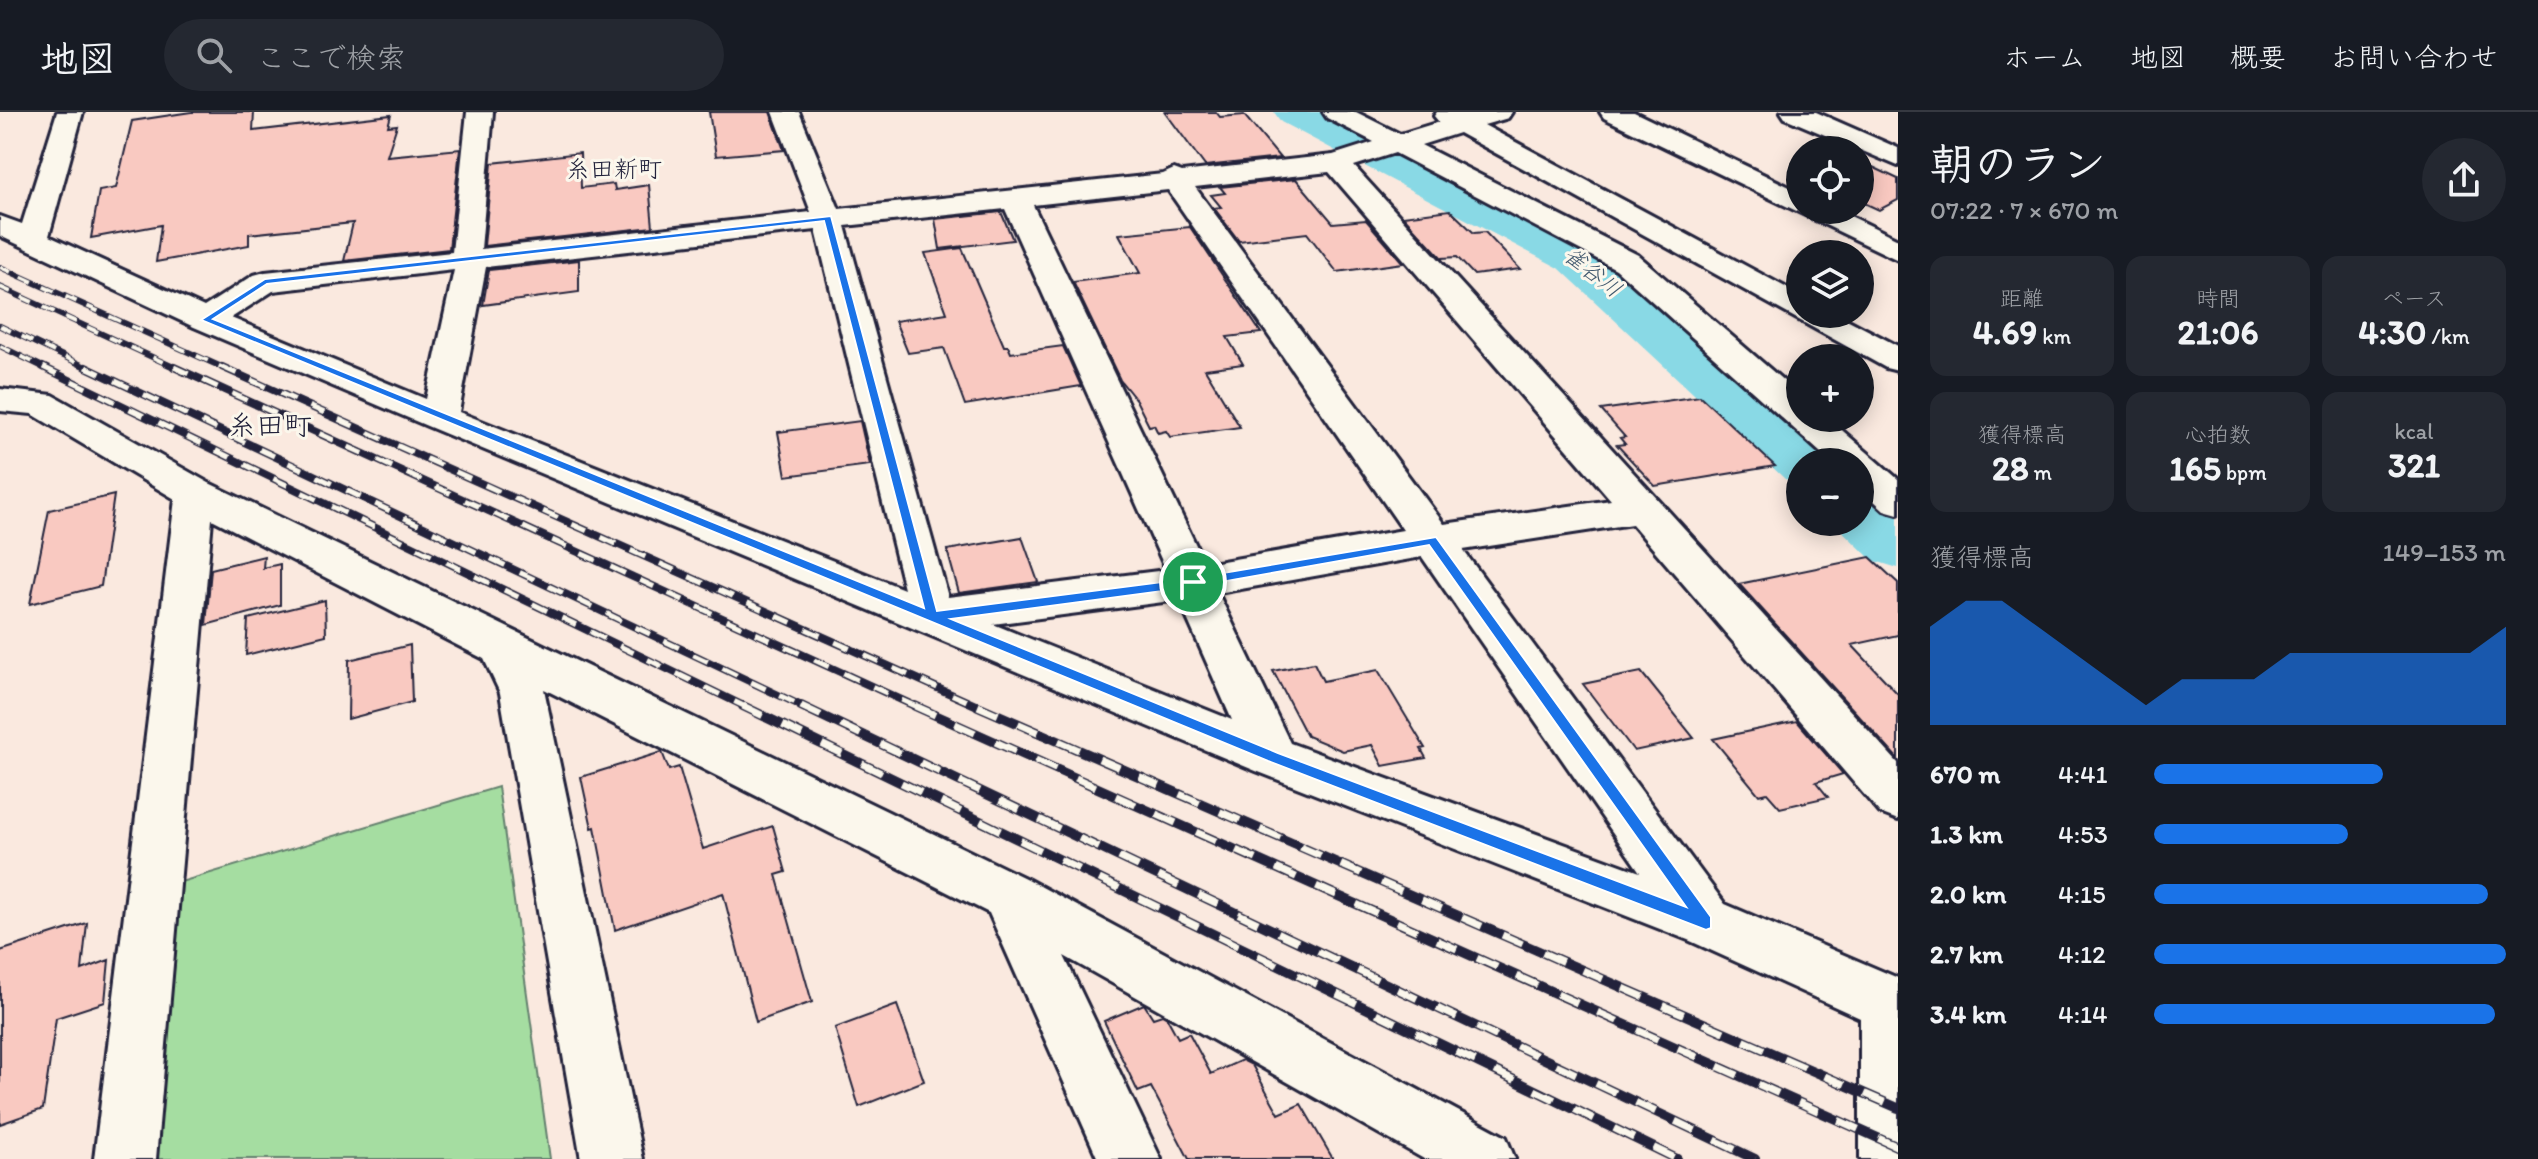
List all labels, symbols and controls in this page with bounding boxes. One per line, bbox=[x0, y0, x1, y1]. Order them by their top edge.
search box bbox=[164, 19, 724, 91]
icon: search bbox=[192, 33, 236, 77]
text: 地図 bbox=[40, 36, 116, 82]
text: ここで検索 bbox=[256, 39, 406, 76]
text: ホーム bbox=[2003, 40, 2086, 74]
text: 地図 bbox=[2130, 40, 2186, 74]
text: 概要 bbox=[2230, 40, 2286, 74]
text: お問い合わせ bbox=[2330, 40, 2498, 74]
map controls bbox=[1786, 136, 1874, 536]
button: locate bbox=[1786, 136, 1874, 224]
text: 朝のラン bbox=[1930, 137, 2106, 190]
button: share bbox=[2422, 138, 2506, 222]
district label: 糸田新町 bbox=[566, 154, 662, 183]
text: 07:22 · 7 × 670 m bbox=[1930, 194, 2118, 226]
button: layers bbox=[1786, 240, 1874, 328]
water label: 雀谷川 bbox=[1559, 241, 1627, 303]
text: 距離 bbox=[2000, 285, 2044, 312]
text: 時間 bbox=[2196, 285, 2240, 312]
text: ペース bbox=[2382, 285, 2446, 312]
text: 4.69 bbox=[1973, 312, 2037, 353]
text: 21:06 bbox=[2178, 312, 2258, 353]
text: 4:30 bbox=[2358, 312, 2426, 353]
text: km bbox=[2037, 323, 2071, 350]
text: /km bbox=[2426, 323, 2470, 350]
button: + bbox=[1786, 344, 1874, 432]
district label: 糸田町 bbox=[228, 408, 312, 442]
text: kcal bbox=[2394, 418, 2434, 445]
text: 獲得標高 bbox=[1978, 421, 2066, 448]
text: 心拍数 bbox=[2185, 421, 2251, 448]
text: 321 bbox=[2388, 445, 2440, 486]
button: − bbox=[1786, 448, 1874, 536]
text: 28 bbox=[1992, 448, 2029, 489]
text: 165 bbox=[2169, 448, 2221, 489]
text: m bbox=[2029, 459, 2052, 486]
text: bpm bbox=[2221, 459, 2267, 486]
text: 149–153 m bbox=[2383, 536, 2506, 568]
text: 獲得標高 bbox=[1930, 541, 2034, 573]
pin bbox=[1159, 548, 1227, 616]
icon: arrive bbox=[1171, 560, 1215, 604]
text: 670 m bbox=[1930, 758, 2000, 790]
text: 4:41 bbox=[2058, 758, 2108, 790]
text: 1.3 km bbox=[1930, 818, 2003, 850]
text: 4:53 bbox=[2058, 818, 2108, 850]
text: 2.0 km bbox=[1930, 878, 2006, 910]
text: 4:15 bbox=[2058, 878, 2106, 910]
text: 2.7 km bbox=[1930, 938, 2003, 970]
text: 4:12 bbox=[2058, 938, 2106, 970]
text: 3.4 km bbox=[1930, 998, 2006, 1030]
text: 4:14 bbox=[2058, 998, 2108, 1030]

